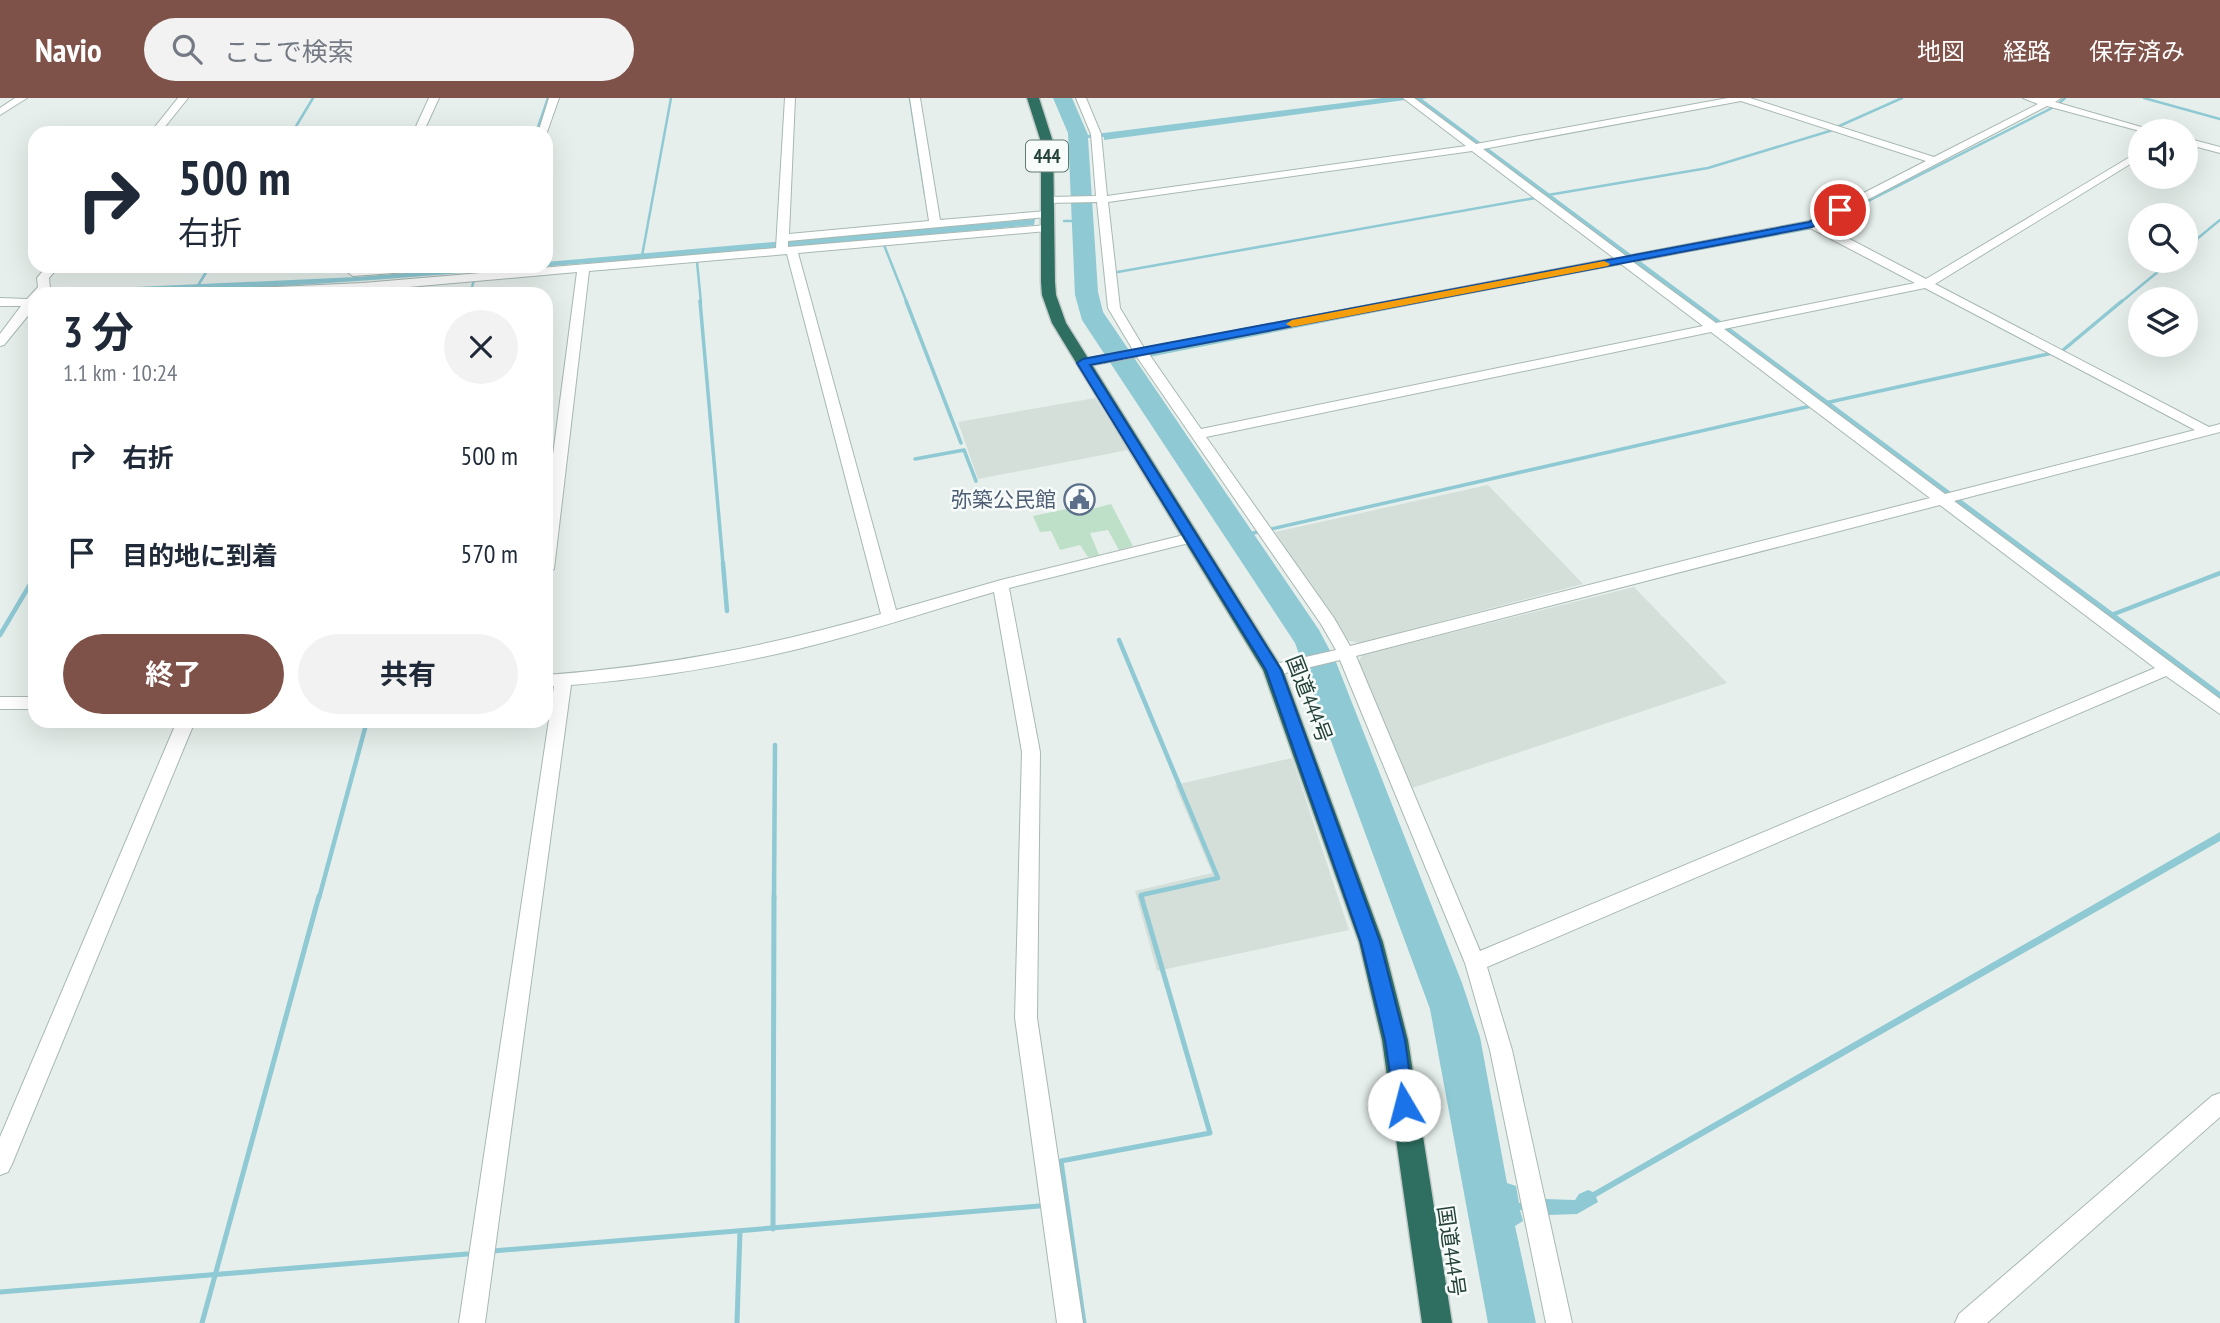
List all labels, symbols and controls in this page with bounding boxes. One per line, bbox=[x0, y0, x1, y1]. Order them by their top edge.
search box bbox=[144, 18, 634, 81]
text: Navio bbox=[35, 28, 102, 71]
icon: search bbox=[168, 30, 206, 68]
text: ここで検索 bbox=[224, 35, 354, 68]
text: 地図 bbox=[1917, 36, 1965, 67]
text: 経路 bbox=[2003, 36, 2051, 67]
text: 保存済み bbox=[2089, 36, 2185, 67]
map controls bbox=[2128, 119, 2198, 357]
button: sound bbox=[2128, 119, 2198, 189]
road number: 444 bbox=[1026, 141, 1068, 172]
text: 500 m bbox=[178, 145, 291, 209]
icon: right bbox=[63, 154, 154, 245]
pin bbox=[1810, 180, 1870, 240]
icon: arrive bbox=[1821, 191, 1859, 229]
button: search bbox=[2128, 203, 2198, 273]
text: 右折 bbox=[178, 211, 242, 253]
button: layers bbox=[2128, 287, 2198, 357]
text: 3 分 bbox=[63, 304, 134, 359]
button: close bbox=[444, 310, 518, 384]
text: 1.1 km · 10:24 bbox=[63, 358, 177, 387]
icon: right bbox=[63, 436, 101, 474]
text: 500 m bbox=[460, 439, 518, 472]
text: 右折 bbox=[122, 441, 174, 474]
public building icon: 弥築公民館 bbox=[1062, 483, 1096, 517]
place label: 弥築公民館 bbox=[951, 486, 1056, 513]
icon: arrive bbox=[63, 534, 101, 572]
text: 570 m bbox=[460, 537, 518, 570]
text: 目的地に到着 bbox=[122, 539, 278, 572]
button: 終了 bbox=[63, 634, 284, 714]
button: 共有 bbox=[298, 634, 518, 714]
street label: 国道444号 bbox=[1280, 651, 1338, 746]
position arrow bbox=[1367, 1068, 1441, 1142]
street label: 国道444号 bbox=[1432, 1204, 1471, 1298]

